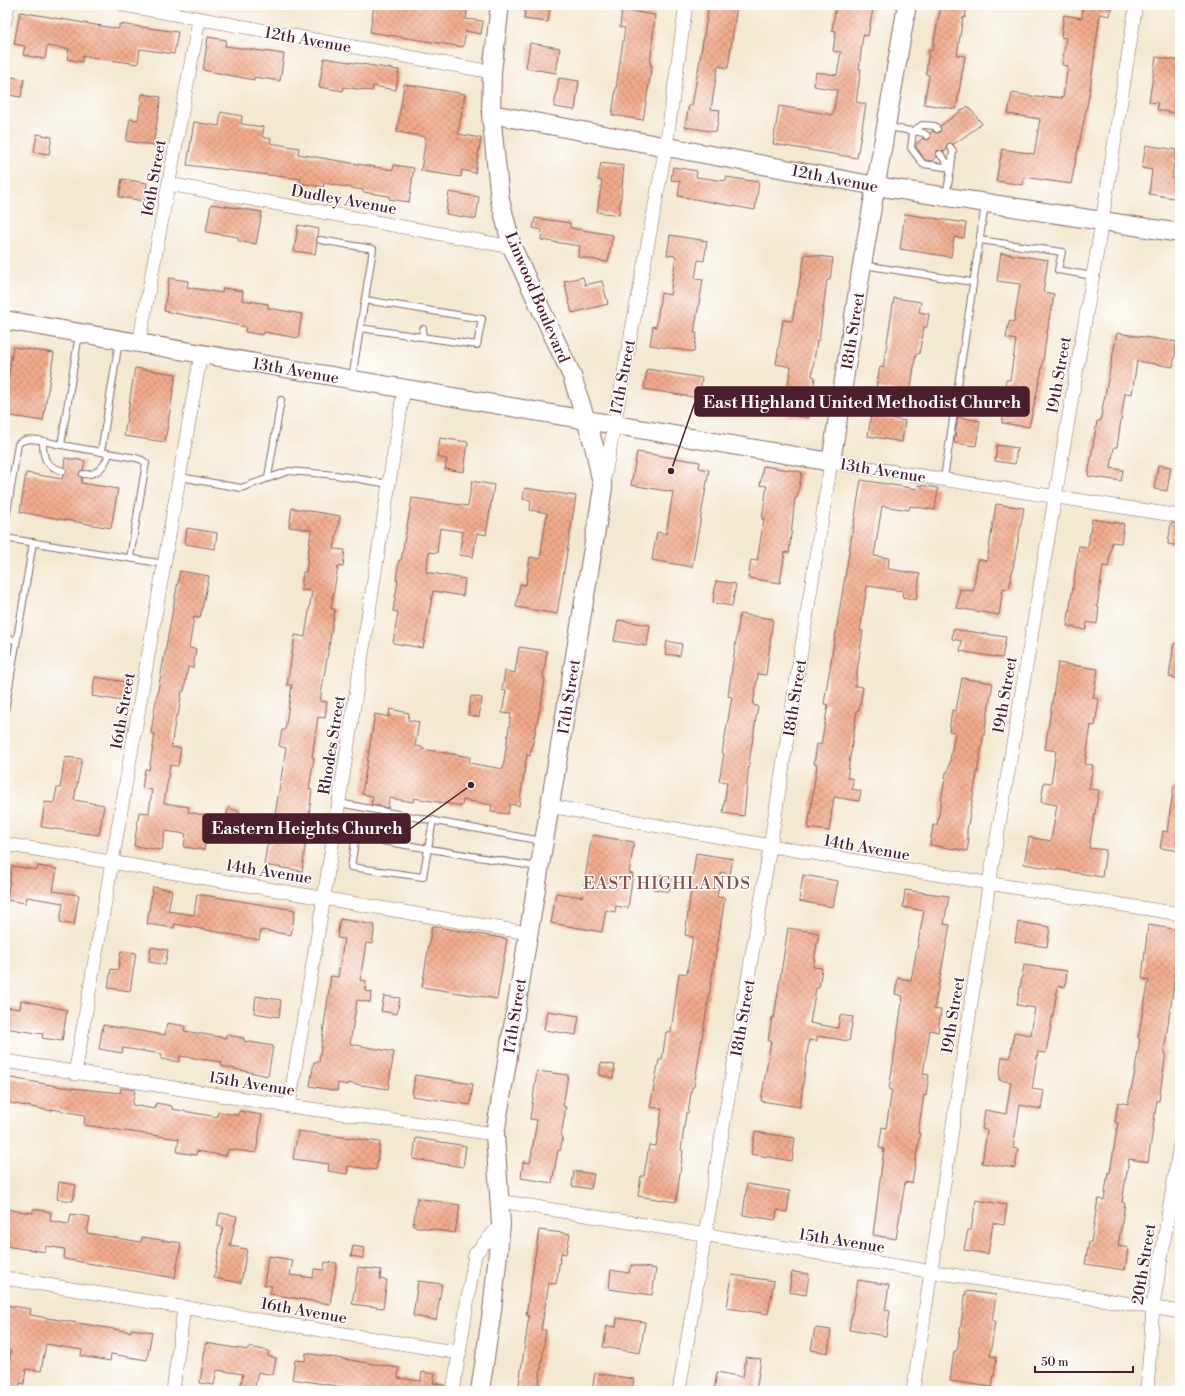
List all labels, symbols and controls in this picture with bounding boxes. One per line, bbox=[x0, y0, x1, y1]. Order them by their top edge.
street label: 12th Avenue bbox=[263, 23, 353, 57]
street label: 16th Street bbox=[137, 138, 171, 218]
street label: 12th Avenue bbox=[790, 161, 880, 197]
street label: Dudley Avenue bbox=[289, 181, 398, 219]
street label: Linwood Boulevard bbox=[500, 229, 574, 366]
street label: 18th Street bbox=[837, 290, 869, 372]
street label: 19th Street bbox=[1042, 335, 1076, 415]
street label: 17th Street bbox=[606, 338, 640, 417]
street label: 13th Avenue bbox=[251, 354, 340, 388]
callout: East Highland United Methodist Church bbox=[695, 387, 1029, 416]
text: East Highland United Methodist Church bbox=[703, 392, 1022, 414]
street label: 13th Avenue bbox=[838, 454, 927, 488]
street label: 19th Street bbox=[988, 655, 1022, 735]
street label: 18th Street bbox=[779, 657, 811, 739]
street label: 17th Street bbox=[553, 658, 585, 736]
street label: 16th Street bbox=[106, 671, 140, 751]
street label: Rhodes Street bbox=[314, 694, 350, 796]
callout: Eastern Heights Church bbox=[203, 814, 410, 843]
text: Eastern Heights Church bbox=[212, 818, 403, 840]
street label: 14th Avenue bbox=[822, 831, 912, 865]
street label: 14th Avenue bbox=[224, 855, 313, 889]
district label: EAST HIGHLANDS bbox=[583, 873, 751, 895]
street label: 19th Street bbox=[937, 975, 969, 1055]
street label: 17th Street bbox=[499, 977, 531, 1055]
street label: 18th Street bbox=[726, 977, 760, 1059]
street label: 15th Avenue bbox=[207, 1067, 296, 1101]
street label: 20th Street bbox=[1128, 1222, 1160, 1306]
street label: 15th Avenue bbox=[797, 1224, 886, 1258]
street label: 16th Avenue bbox=[259, 1294, 349, 1328]
scale bar bbox=[1035, 1348, 1133, 1374]
text: 50 m bbox=[1041, 1355, 1069, 1370]

